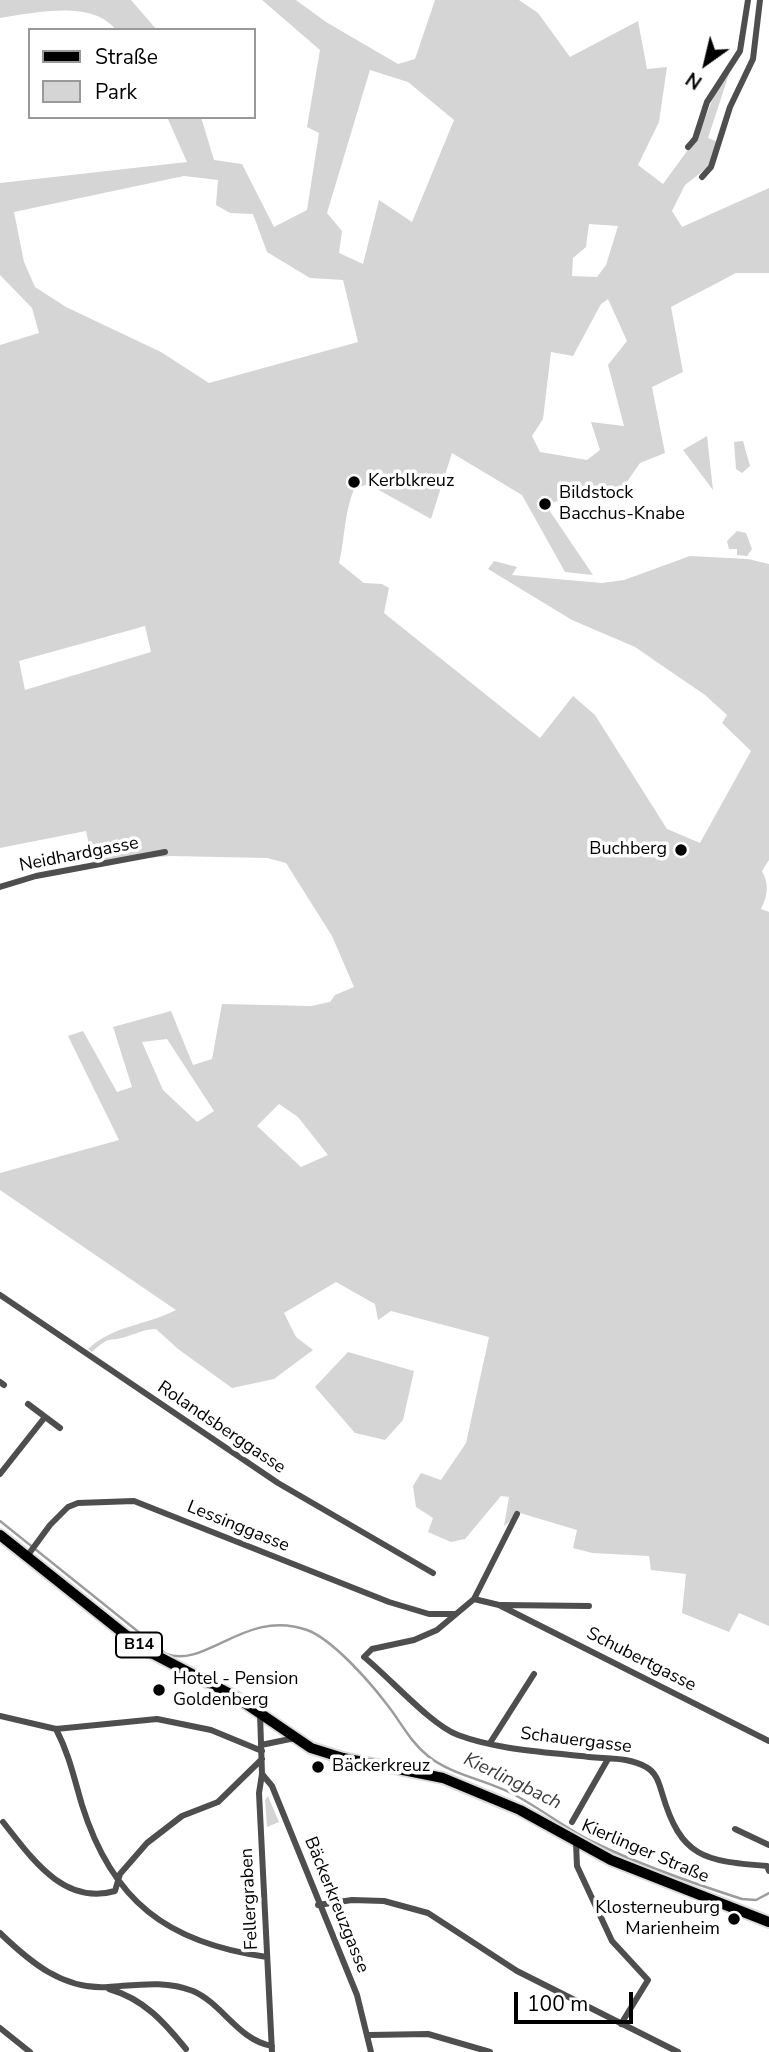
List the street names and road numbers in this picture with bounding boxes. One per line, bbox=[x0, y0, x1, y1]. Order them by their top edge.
street label: Neidhardgasse bbox=[17, 833, 141, 877]
street label: Rolandsberggasse bbox=[153, 1377, 289, 1479]
street label: Lessinggasse bbox=[184, 1497, 292, 1557]
street label: Schubertgasse bbox=[583, 1623, 699, 1697]
road number: B14 bbox=[116, 1632, 162, 1658]
street label: Schauergasse bbox=[519, 1723, 633, 1759]
street label: Kierlinger Straße bbox=[578, 1815, 712, 1889]
street label: Bäckerkreuzgasse bbox=[299, 1834, 373, 1976]
street label: Fellergraben bbox=[237, 1847, 263, 1951]

